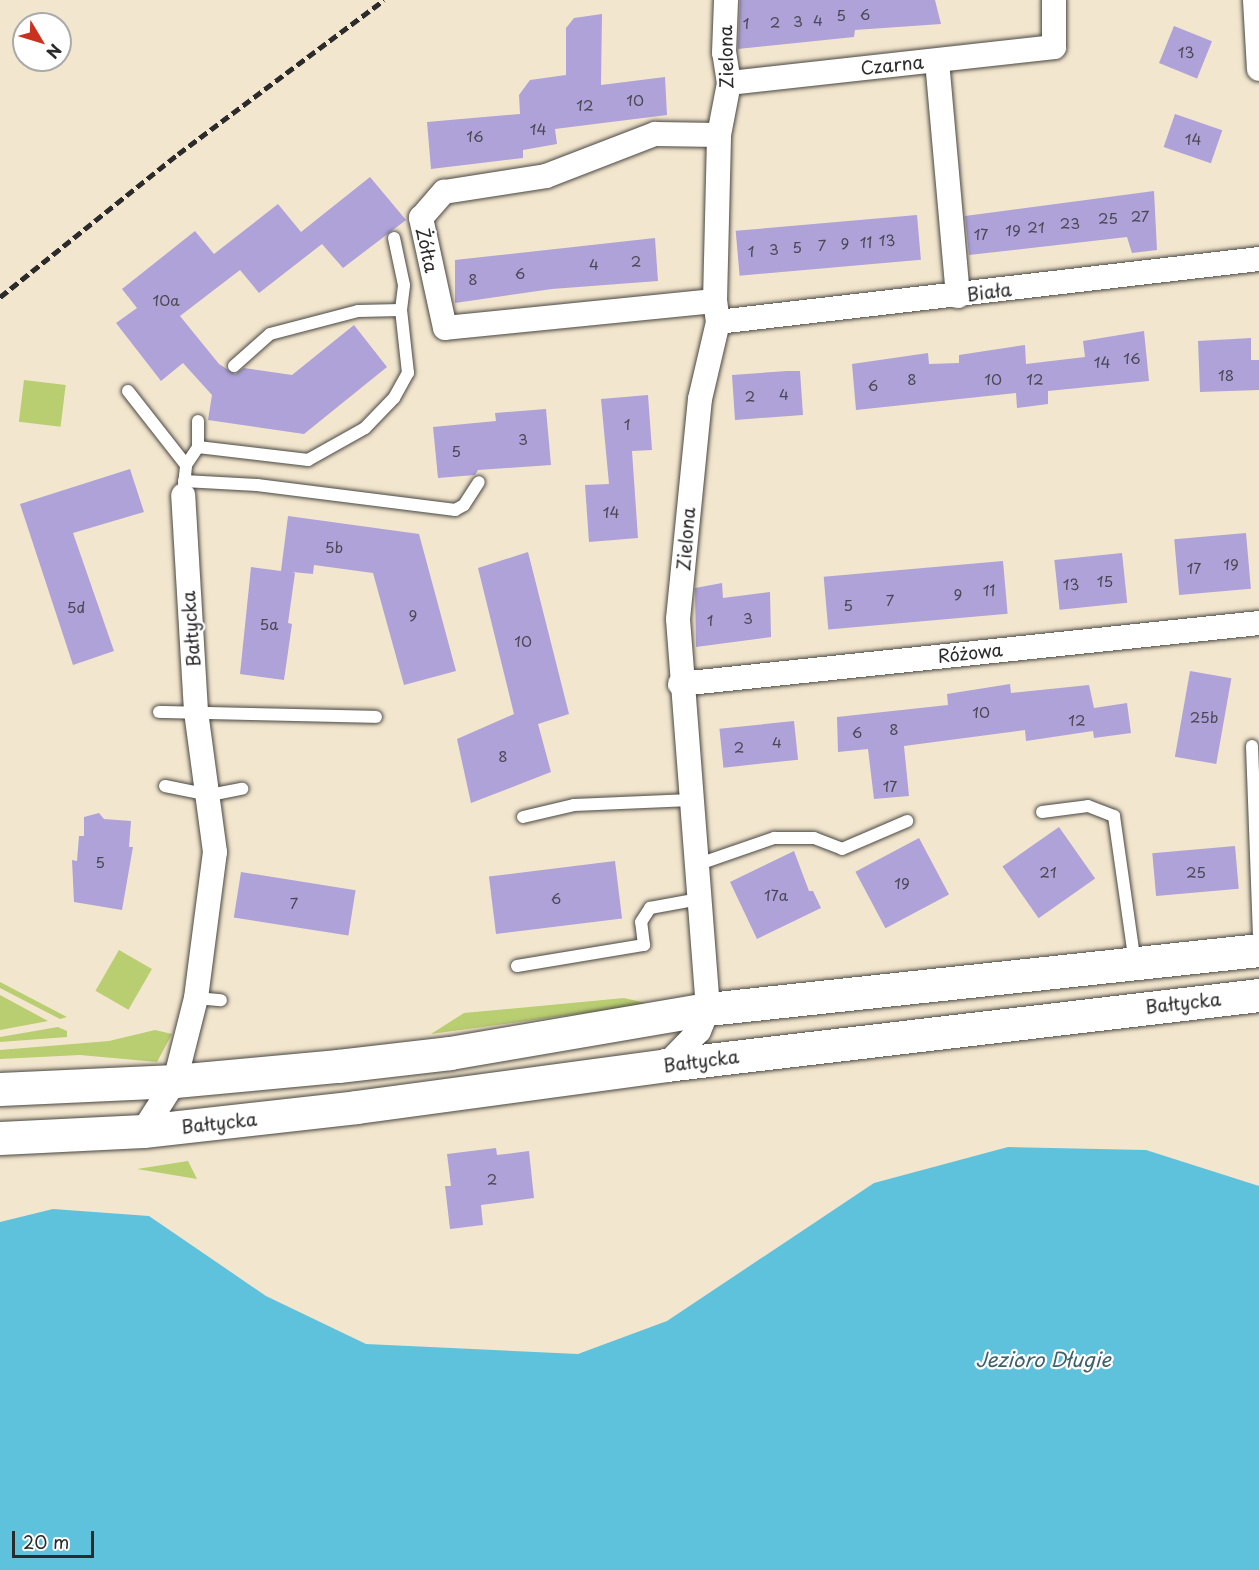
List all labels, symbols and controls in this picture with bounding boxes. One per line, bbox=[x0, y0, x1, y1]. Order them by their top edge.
house number: 6 bbox=[860, 5, 870, 23]
house number: 5 bbox=[836, 6, 846, 24]
house number: 4 bbox=[813, 11, 823, 29]
north arrow bbox=[12, 12, 72, 72]
house number: 3 bbox=[793, 12, 803, 30]
house number: 2 bbox=[770, 13, 780, 31]
house number: 1 bbox=[743, 14, 749, 32]
street label: Zielona bbox=[715, 25, 737, 89]
text: N bbox=[41, 39, 68, 64]
house number: 13 bbox=[1178, 43, 1194, 61]
street label: Czarna bbox=[859, 51, 925, 79]
house number: 10 bbox=[626, 91, 644, 109]
house number: 12 bbox=[576, 96, 594, 114]
house number: 14 bbox=[530, 120, 546, 138]
house number: 16 bbox=[466, 127, 484, 145]
house number: 14 bbox=[1185, 130, 1201, 148]
house number: 27 bbox=[1131, 207, 1149, 225]
house number: 25 bbox=[1098, 209, 1118, 227]
house number: 23 bbox=[1060, 214, 1080, 232]
house number: 21 bbox=[1027, 218, 1045, 236]
house number: 19 bbox=[1005, 221, 1021, 239]
house number: 17 bbox=[974, 225, 988, 243]
street label: Żółta bbox=[412, 226, 442, 274]
house number: 13 bbox=[879, 231, 895, 249]
house number: 11 bbox=[860, 233, 872, 251]
house number: 9 bbox=[841, 234, 849, 252]
house number: 7 bbox=[818, 236, 826, 254]
house number: 5 bbox=[792, 238, 802, 256]
house number: 3 bbox=[769, 240, 779, 258]
house number: 1 bbox=[748, 242, 754, 260]
house number: 2 bbox=[631, 252, 641, 270]
house number: 4 bbox=[589, 255, 599, 273]
house number: 6 bbox=[515, 264, 525, 282]
house number: 8 bbox=[468, 270, 478, 288]
street label: Biała bbox=[965, 279, 1013, 305]
house number: 10a bbox=[152, 291, 180, 309]
house number: 16 bbox=[1123, 349, 1141, 367]
house number: 14 bbox=[1094, 353, 1110, 371]
house number: 18 bbox=[1218, 366, 1234, 384]
house number: 8 bbox=[907, 370, 917, 388]
house number: 10 bbox=[984, 370, 1002, 388]
house number: 12 bbox=[1026, 370, 1044, 388]
house number: 6 bbox=[868, 376, 878, 394]
house number: 4 bbox=[779, 385, 789, 403]
house number: 2 bbox=[745, 387, 755, 405]
house number: 1 bbox=[624, 415, 630, 433]
house number: 3 bbox=[518, 430, 528, 448]
house number: 5 bbox=[451, 442, 461, 460]
house number: 14 bbox=[603, 503, 619, 521]
street label: Zielona bbox=[672, 506, 700, 572]
house number: 5b bbox=[325, 538, 343, 556]
house number: 19 bbox=[1223, 555, 1239, 573]
house number: 17 bbox=[1187, 559, 1201, 577]
house number: 15 bbox=[1097, 572, 1113, 590]
house number: 13 bbox=[1063, 575, 1079, 593]
house number: 11 bbox=[983, 581, 995, 599]
house number: 9 bbox=[954, 585, 962, 603]
street label: Bałtycka bbox=[178, 590, 204, 668]
house number: 7 bbox=[886, 591, 894, 609]
house number: 5 bbox=[843, 596, 853, 614]
house number: 5d bbox=[67, 598, 85, 616]
house number: 9 bbox=[409, 606, 417, 624]
house number: 3 bbox=[743, 609, 753, 627]
house number: 1 bbox=[707, 611, 713, 629]
house number: 5a bbox=[260, 615, 278, 633]
house number: 10 bbox=[514, 632, 532, 650]
street label: Różowa bbox=[936, 639, 1004, 667]
house number: 10 bbox=[972, 703, 990, 721]
house number: 25b bbox=[1190, 708, 1218, 726]
house number: 12 bbox=[1068, 711, 1086, 729]
house number: 8 bbox=[889, 720, 899, 738]
house number: 6 bbox=[852, 723, 862, 741]
house number: 4 bbox=[772, 733, 782, 751]
house number: 2 bbox=[734, 738, 744, 756]
house number: 8 bbox=[498, 747, 508, 765]
house number: 17 bbox=[883, 777, 897, 795]
house number: 5 bbox=[95, 853, 105, 871]
house number: 21 bbox=[1039, 863, 1057, 881]
house number: 25 bbox=[1186, 863, 1206, 881]
house number: 19 bbox=[894, 874, 910, 892]
house number: 17a bbox=[764, 886, 788, 904]
house number: 6 bbox=[551, 889, 561, 907]
house number: 7 bbox=[290, 894, 298, 912]
street label: Bałtycka bbox=[1144, 988, 1222, 1018]
street label: Bałtycka bbox=[662, 1046, 740, 1076]
street label: Bałtycka bbox=[180, 1108, 258, 1138]
house number: 2 bbox=[487, 1170, 497, 1188]
water label: Jezioro Długie bbox=[975, 1347, 1111, 1371]
scale bar bbox=[15, 1519, 98, 1557]
text: 20 m bbox=[23, 1528, 69, 1555]

